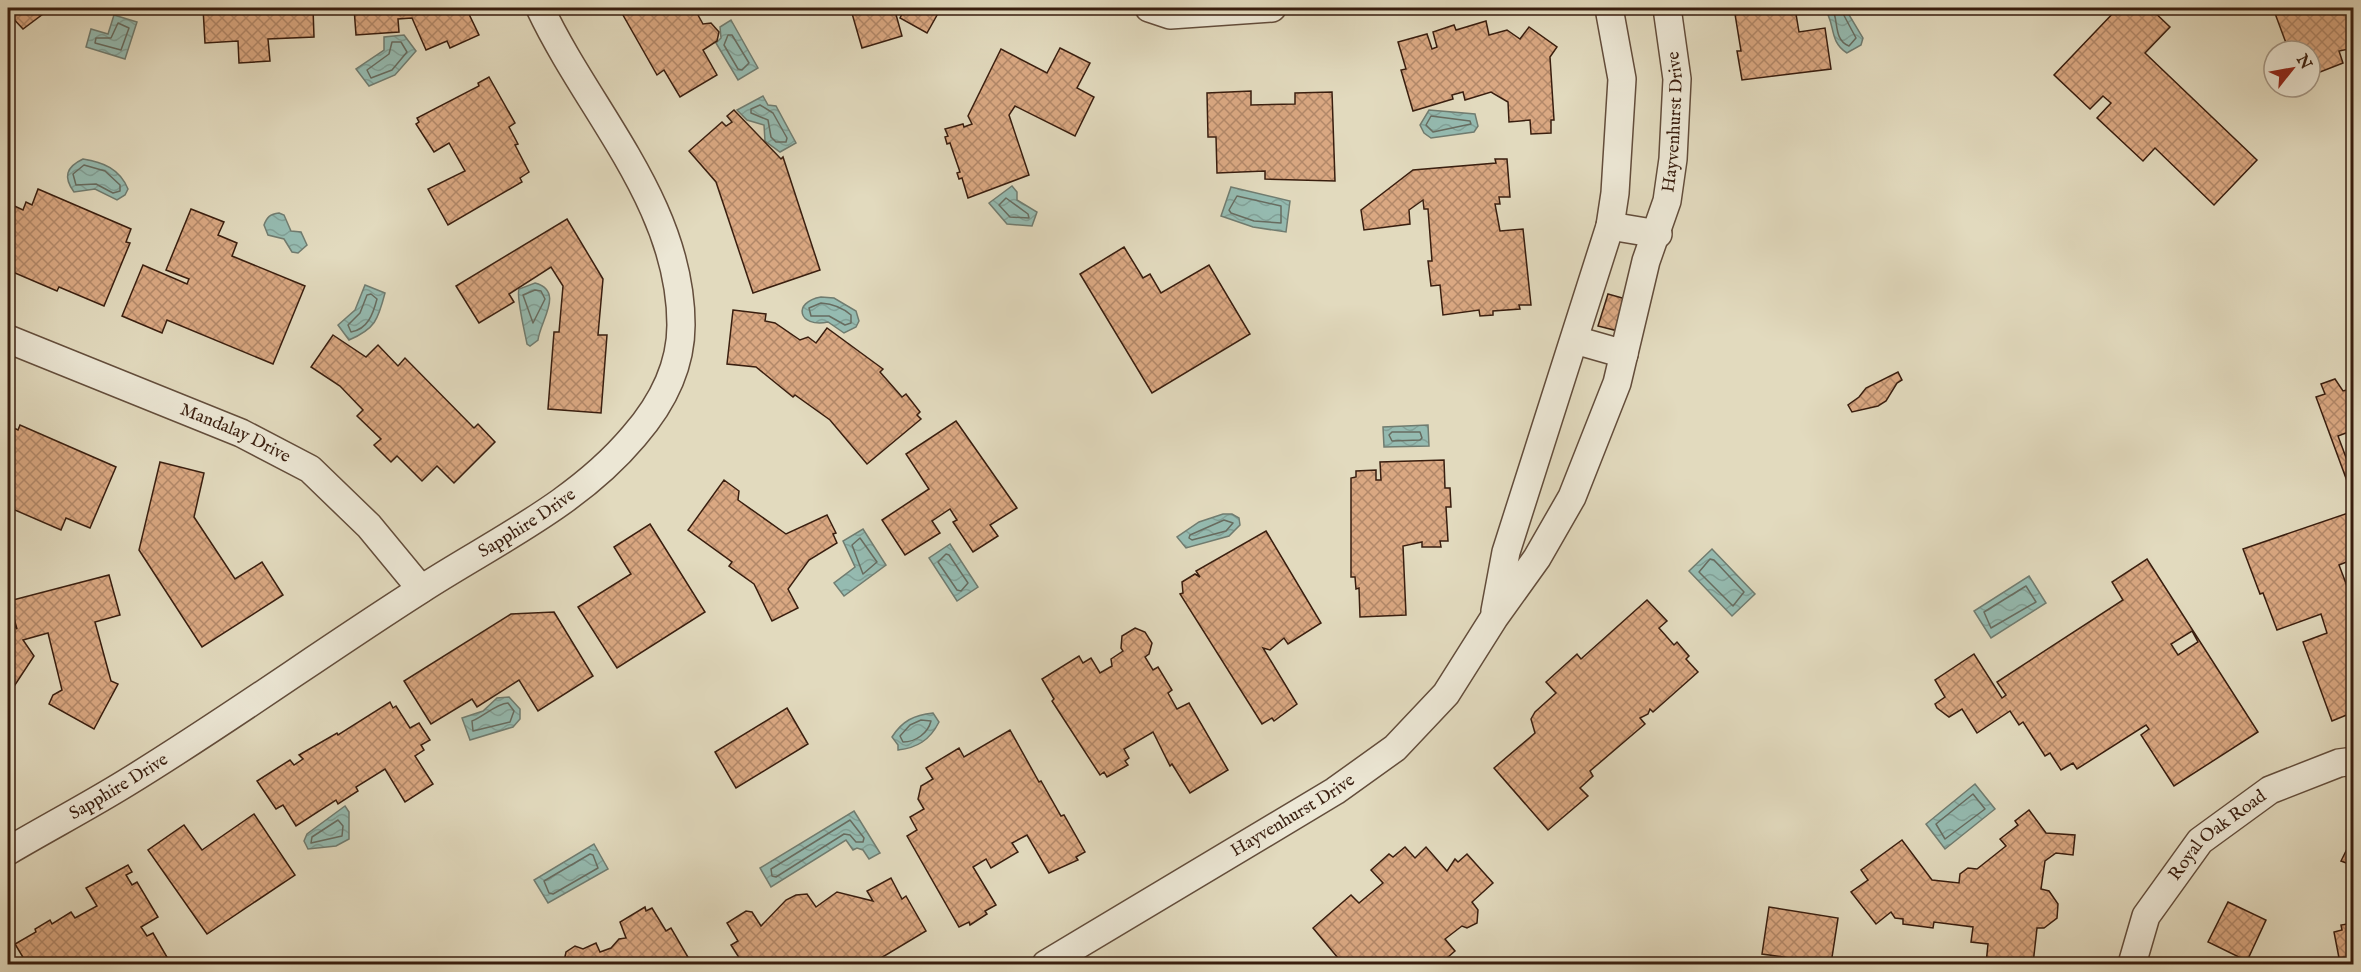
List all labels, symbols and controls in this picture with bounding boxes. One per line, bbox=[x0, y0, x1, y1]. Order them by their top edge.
north arrow bbox=[2262, 39, 2322, 99]
street label: Hayvenhurst Drive bbox=[1657, 50, 1688, 194]
text: N bbox=[2290, 50, 2315, 74]
street label: Mandalay Drive bbox=[177, 398, 294, 468]
street label: Sapphire Drive bbox=[474, 483, 580, 563]
street label: Sapphire Drive bbox=[65, 748, 173, 825]
street label: Hayvenhurst Drive bbox=[1226, 769, 1360, 862]
street label: Royal Oak Road bbox=[2164, 785, 2271, 885]

